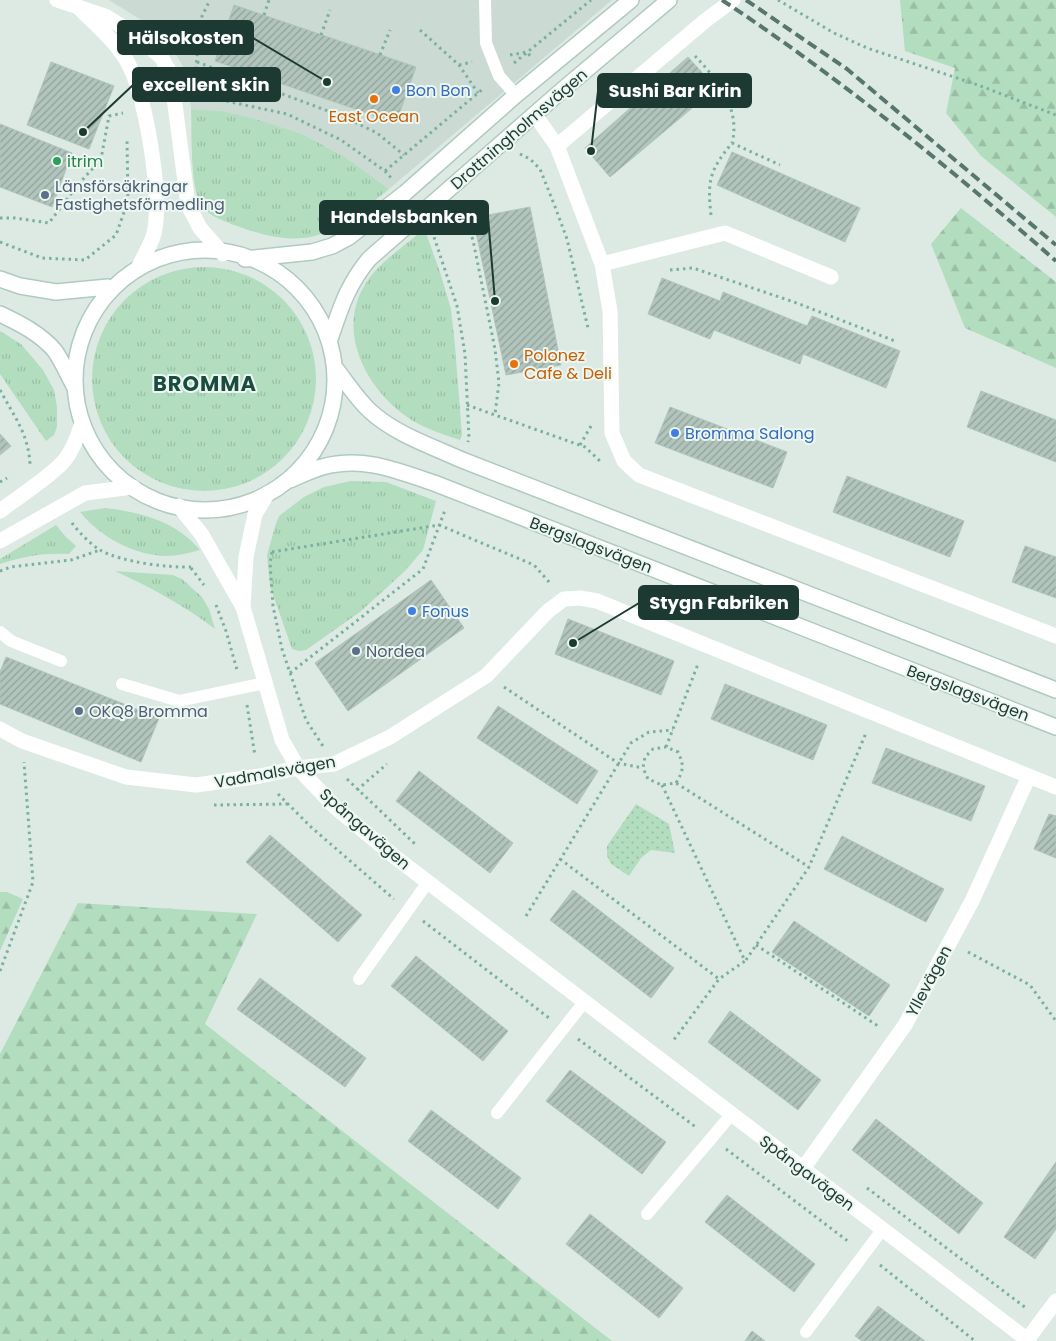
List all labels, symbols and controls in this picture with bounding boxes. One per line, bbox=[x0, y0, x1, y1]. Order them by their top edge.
callout: Hälsokosten bbox=[118, 21, 253, 54]
text: Hälsokosten bbox=[128, 25, 244, 50]
street label: Drottningholmsvägen bbox=[446, 63, 592, 195]
callout: excellent skin bbox=[133, 68, 280, 101]
text: excellent skin bbox=[142, 72, 270, 97]
callout: Sushi Bar Kirin bbox=[598, 74, 751, 107]
text: Sushi Bar Kirin bbox=[608, 78, 742, 103]
place label: Bon Bon bbox=[406, 79, 471, 102]
marker: Bon Bon bbox=[390, 84, 402, 96]
marker: East Ocean bbox=[368, 93, 380, 105]
place label: East Ocean bbox=[329, 105, 419, 128]
place label: itrim bbox=[67, 150, 103, 173]
marker: itrim bbox=[51, 155, 63, 167]
place label: Länsförsäkringar Fastighetsförmedling bbox=[55, 175, 225, 216]
marker: Länsförsäkringar Fastighetsförmedling bbox=[39, 189, 51, 201]
callout: Handelsbanken bbox=[320, 201, 488, 234]
text: Handelsbanken bbox=[330, 204, 478, 229]
place label: Polonez Cafe & Deli bbox=[524, 344, 612, 385]
marker: Polonez Cafe & Deli bbox=[508, 358, 520, 370]
district label: BROMMA bbox=[153, 369, 257, 398]
place label: Bromma Salong bbox=[685, 422, 815, 445]
marker: Bromma Salong bbox=[669, 427, 681, 439]
street label: Bergslagsvägen bbox=[526, 511, 656, 579]
callout: Stygn Fabriken bbox=[639, 586, 798, 619]
text: Stygn Fabriken bbox=[649, 590, 789, 615]
place label: Fonus bbox=[422, 600, 469, 623]
marker: Fonus bbox=[406, 605, 418, 617]
place label: Nordea bbox=[366, 640, 425, 663]
marker: Nordea bbox=[350, 645, 362, 657]
street label: Bergslagsvägen bbox=[903, 659, 1033, 727]
place label: OKQ8 Bromma bbox=[89, 700, 208, 723]
marker: OKQ8 Bromma bbox=[73, 705, 85, 717]
street label: Vadmalsvägen bbox=[213, 750, 337, 794]
street label: Spångavägen bbox=[315, 783, 415, 875]
street label: Yllevägen bbox=[901, 941, 957, 1021]
street label: Spångavägen bbox=[755, 1130, 859, 1216]

